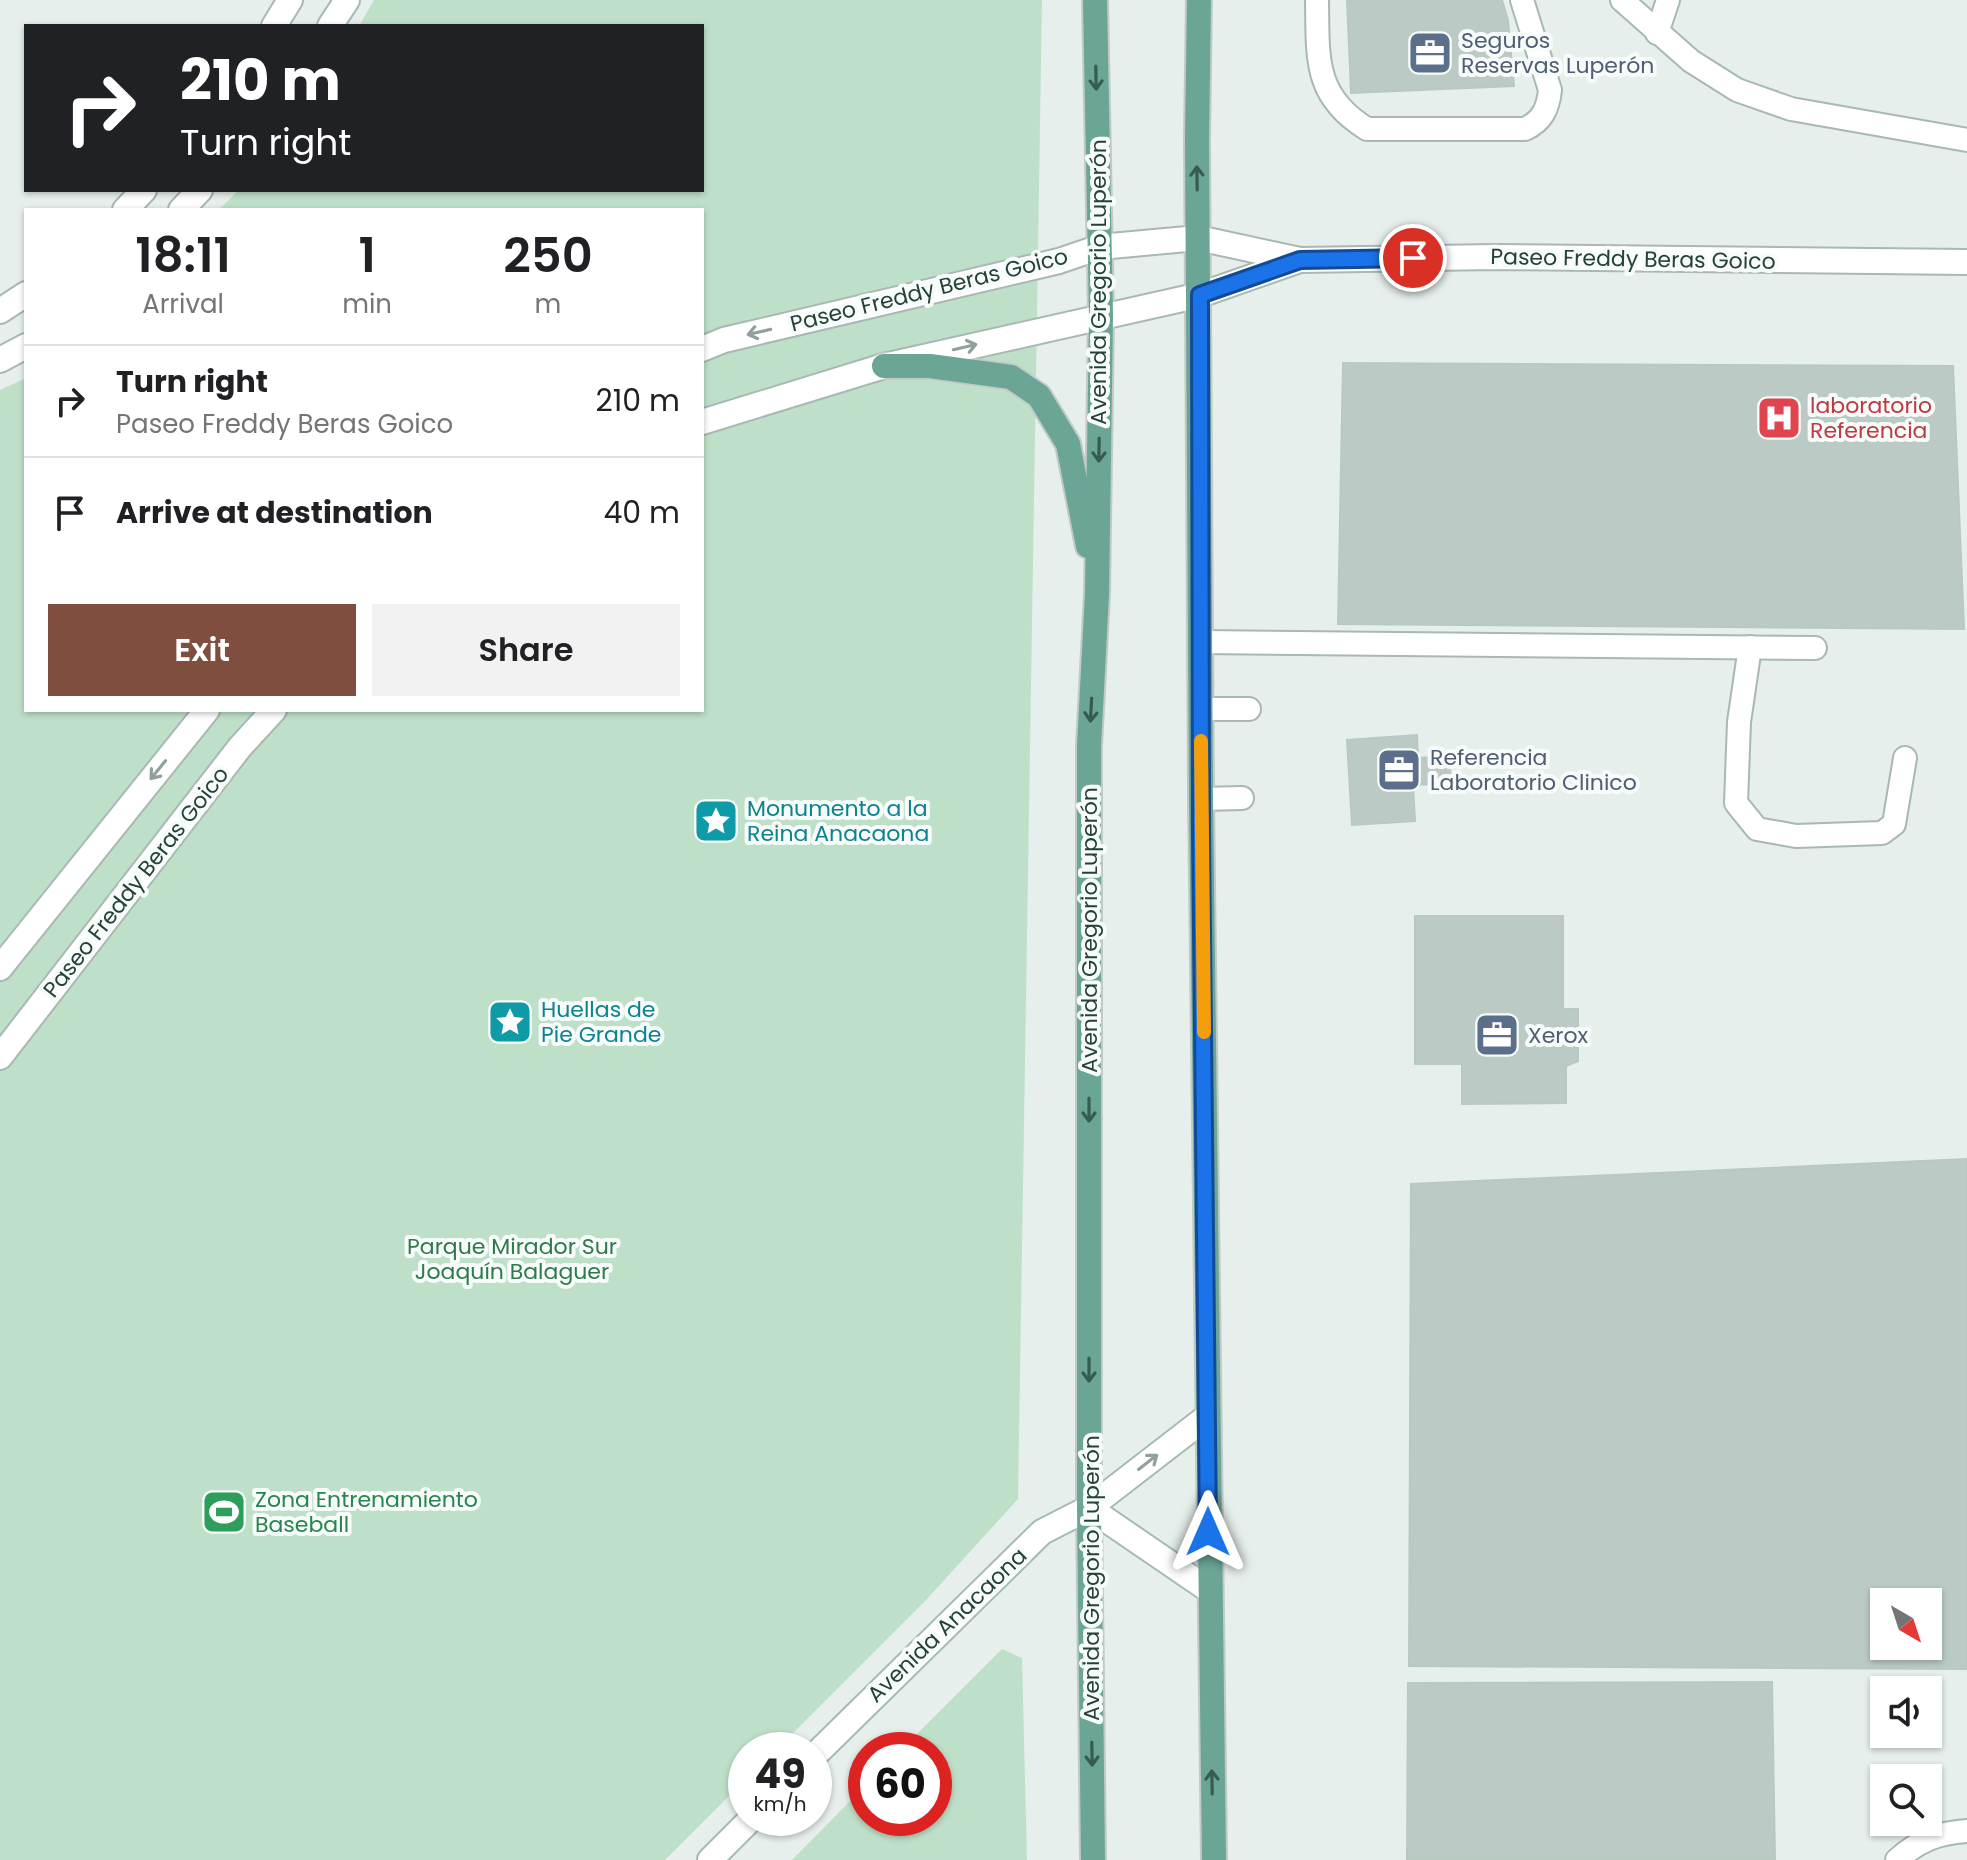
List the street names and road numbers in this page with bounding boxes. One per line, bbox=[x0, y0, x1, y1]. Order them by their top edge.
street label: Avenida Gregorio Luperón bbox=[1083, 139, 1114, 425]
street label: Paseo Freddy Beras Goico bbox=[787, 240, 1071, 340]
street label: Paseo Freddy Beras Goico bbox=[1490, 241, 1776, 277]
street label: Paseo Freddy Beras Goico bbox=[36, 760, 236, 1004]
street label: Avenida Gregorio Luperón bbox=[1074, 787, 1105, 1073]
street label: Avenida Gregorio Luperón bbox=[1076, 1435, 1107, 1721]
street label: Avenida Anacaona bbox=[860, 1541, 1034, 1709]

